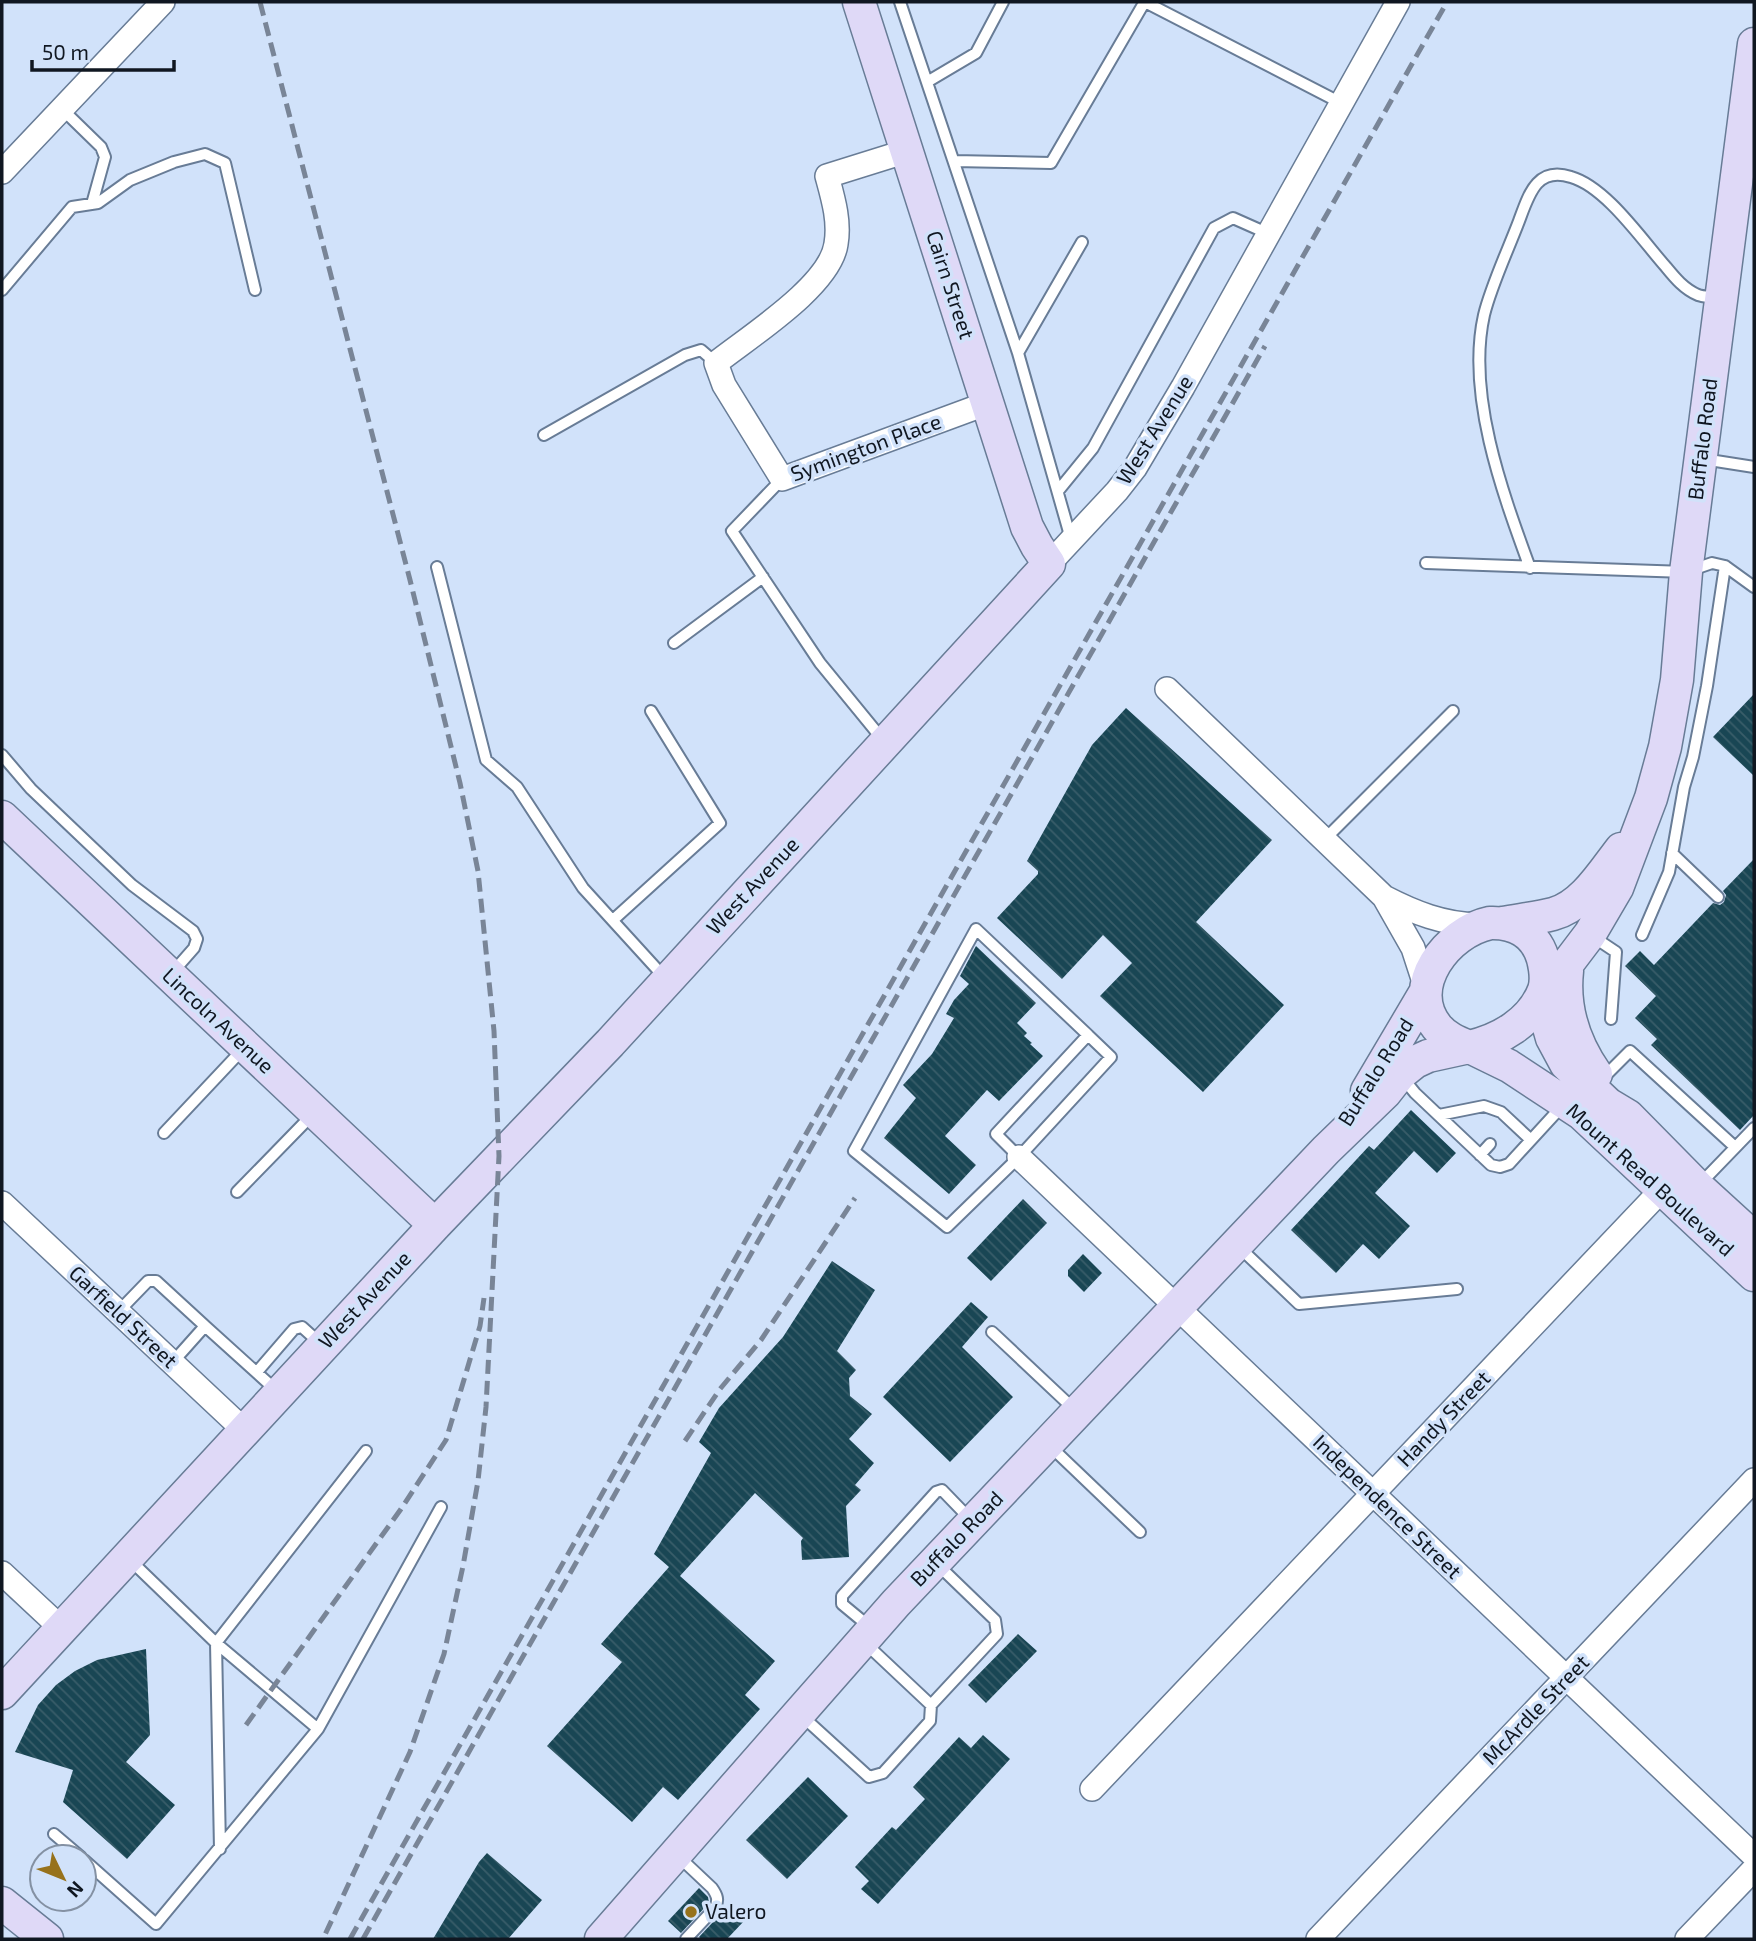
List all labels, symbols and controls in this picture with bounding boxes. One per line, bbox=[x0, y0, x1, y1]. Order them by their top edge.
scale bar bbox=[32, 28, 173, 72]
text: 50 m bbox=[42, 39, 89, 64]
street label: Cairn Street bbox=[922, 227, 981, 342]
street label: West Avenue bbox=[1110, 370, 1197, 488]
street label: Buffalo Road bbox=[1682, 376, 1721, 501]
street label: Symington Place bbox=[787, 408, 944, 485]
street label: West Avenue bbox=[700, 831, 803, 939]
street label: Lincoln Avenue bbox=[158, 962, 280, 1078]
street label: Buffalo Road bbox=[1332, 1013, 1418, 1130]
street label: Mount Read Boulevard bbox=[1562, 1097, 1740, 1261]
street label: West Avenue bbox=[312, 1245, 415, 1353]
street label: Garfield Street bbox=[65, 1260, 183, 1372]
street label: Handy Street bbox=[1391, 1365, 1495, 1471]
street label: Independence Street bbox=[1309, 1429, 1467, 1583]
street label: Buffalo Road bbox=[904, 1485, 1008, 1591]
street label: McArdle Street bbox=[1476, 1649, 1593, 1769]
north arrow bbox=[28, 1843, 98, 1913]
text: N bbox=[63, 1877, 89, 1903]
place label: Valero bbox=[705, 1898, 766, 1923]
marker: Valero bbox=[683, 1904, 699, 1920]

